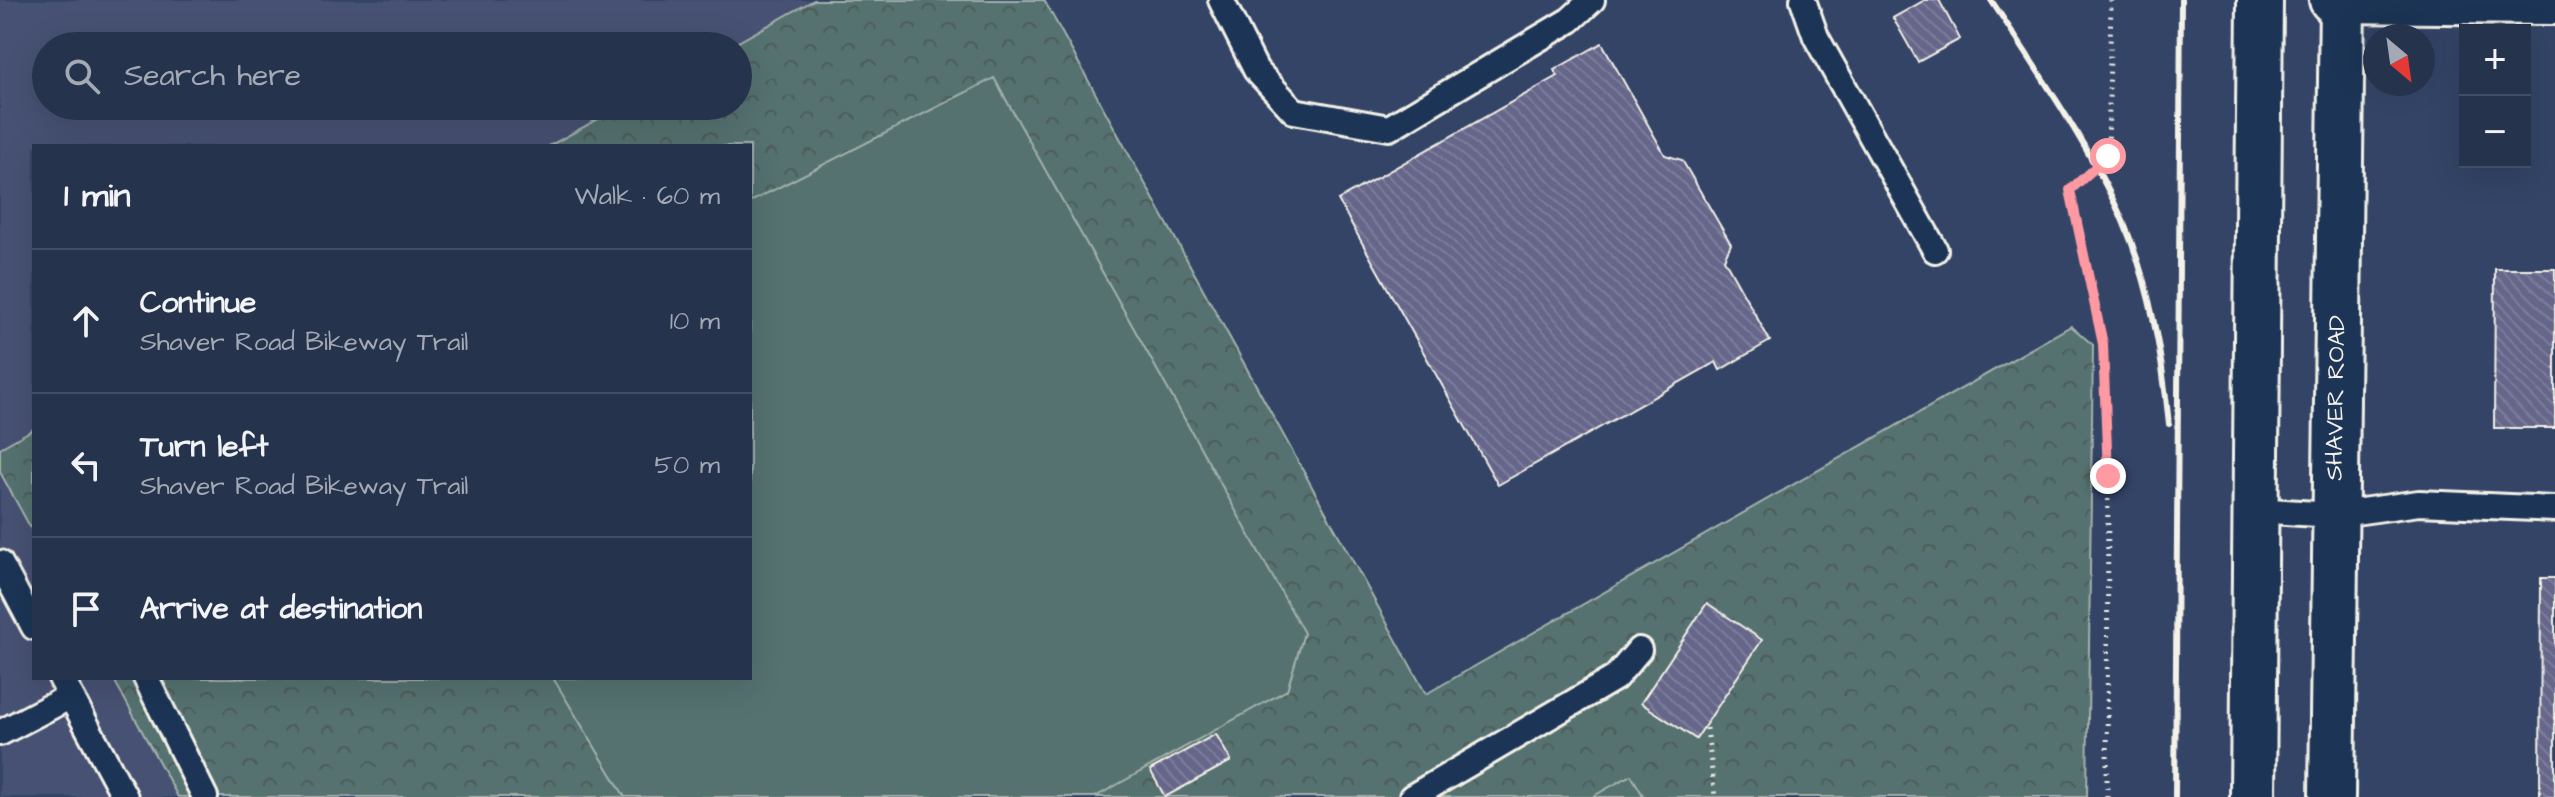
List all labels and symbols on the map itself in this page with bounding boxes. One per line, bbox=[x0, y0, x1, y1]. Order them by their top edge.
north arrow bbox=[2363, 24, 2435, 96]
route start bbox=[2090, 138, 2126, 174]
street label: SHAVER ROAD bbox=[2318, 315, 2354, 481]
route end bbox=[2090, 458, 2126, 494]

